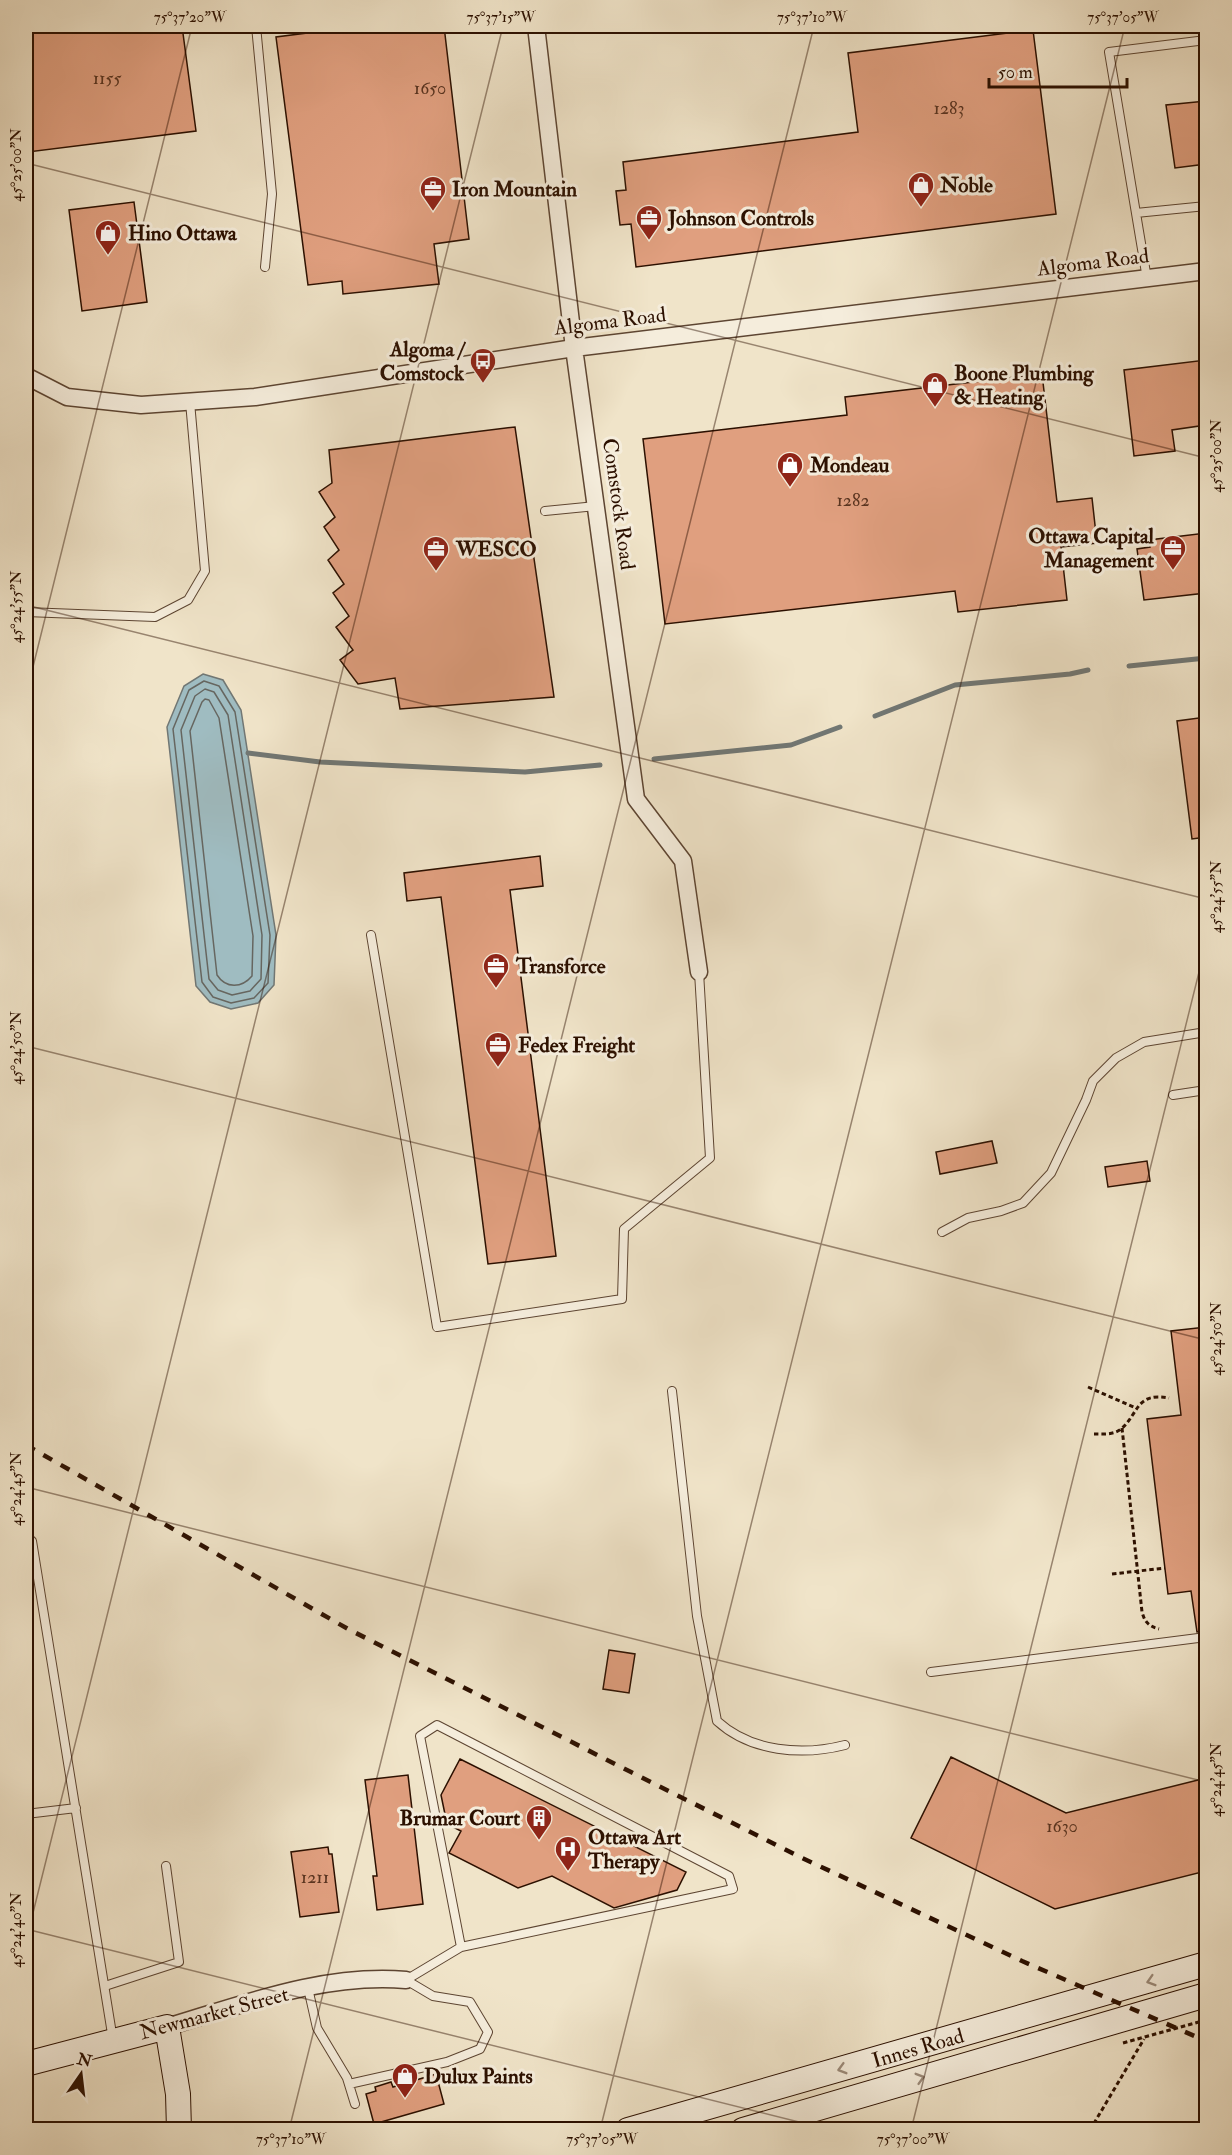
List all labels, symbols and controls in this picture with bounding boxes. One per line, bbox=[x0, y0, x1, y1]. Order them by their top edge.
text: 75°37'20"W bbox=[154, 8, 227, 27]
text: 75°37'15"W bbox=[467, 8, 536, 27]
text: 75°37'10"W bbox=[777, 8, 848, 27]
text: 75°37'05"W bbox=[1087, 8, 1159, 27]
scale bar bbox=[989, 51, 1127, 89]
text: 50 m bbox=[998, 61, 1033, 84]
house number: 1155 bbox=[93, 67, 121, 90]
house number: 1650 bbox=[414, 77, 446, 100]
house number: 1283 bbox=[934, 97, 964, 120]
text: 45°25'00"N bbox=[7, 128, 26, 202]
shop icon: Noble bbox=[906, 170, 936, 208]
place label: Noble bbox=[939, 172, 993, 199]
office icon: Iron Mountain bbox=[418, 174, 448, 212]
place label: Iron Mountain bbox=[452, 176, 577, 203]
office icon: Johnson Controls bbox=[634, 203, 664, 241]
place label: Johnson Controls bbox=[667, 205, 814, 232]
shop icon: Hino Ottawa bbox=[93, 218, 123, 256]
place label: Hino Ottawa bbox=[128, 220, 238, 247]
street label: Algoma Road bbox=[1035, 242, 1151, 283]
street label: Algoma Road bbox=[552, 301, 668, 342]
place label: Algoma / Comstock bbox=[380, 336, 467, 387]
bus stop icon: Algoma / Comstock bbox=[468, 346, 498, 384]
place label: Boone Plumbing & Heating bbox=[954, 360, 1094, 411]
shop icon: Boone Plumbing & Heating bbox=[920, 370, 950, 408]
text: 45°25'00"N bbox=[1207, 419, 1226, 493]
street label: Comstock Road bbox=[596, 436, 641, 572]
shop icon: Mondeau bbox=[775, 450, 805, 488]
place label: Mondeau bbox=[809, 452, 890, 479]
house number: 1282 bbox=[836, 489, 870, 512]
place label: Ottawa Capital Management bbox=[1028, 523, 1155, 574]
office icon: Ottawa Capital Management bbox=[1158, 533, 1188, 571]
office icon: WESCO bbox=[421, 534, 451, 572]
place label: WESCO bbox=[455, 536, 537, 563]
text: 45°24'55"N bbox=[7, 570, 26, 643]
text: 45°24'55"N bbox=[1207, 860, 1226, 933]
office icon: Transforce bbox=[481, 951, 511, 989]
place label: Transforce bbox=[515, 953, 606, 980]
text: 45°24'50"N bbox=[7, 1011, 26, 1085]
office icon: Fedex Freight bbox=[483, 1030, 513, 1068]
place label: Fedex Freight bbox=[518, 1032, 635, 1059]
text: 45°24'50"N bbox=[1207, 1302, 1226, 1376]
text: 45°24'45"N bbox=[7, 1451, 26, 1526]
text: 45°24'45"N bbox=[1207, 1742, 1226, 1817]
building icon: Brumar Court bbox=[524, 1803, 554, 1841]
place label: Brumar Court bbox=[399, 1805, 520, 1832]
house number: 1630 bbox=[1046, 1815, 1078, 1838]
place label: Ottawa Art Therapy bbox=[587, 1824, 681, 1875]
hospital icon: Ottawa Art Therapy bbox=[553, 1834, 583, 1872]
house number: 1211 bbox=[301, 1866, 329, 1889]
text: 45°24'40"N bbox=[7, 1892, 26, 1968]
one-way arrow bbox=[1146, 1974, 1156, 1986]
street label: Newmarket Street bbox=[137, 1981, 292, 2046]
street label: Innes Road bbox=[869, 2022, 968, 2074]
north arrow bbox=[51, 2044, 111, 2104]
text: N bbox=[74, 2049, 94, 2072]
shop icon: Dulux Paints bbox=[390, 2061, 420, 2099]
one-way arrow bbox=[837, 2062, 848, 2074]
place label: Dulux Paints bbox=[424, 2063, 533, 2090]
one-way arrow bbox=[914, 2073, 925, 2085]
text: 75°37'10"W bbox=[256, 2130, 327, 2149]
text: 75°37'05"W bbox=[566, 2130, 638, 2149]
text: 75°37'00"W bbox=[877, 2130, 950, 2149]

